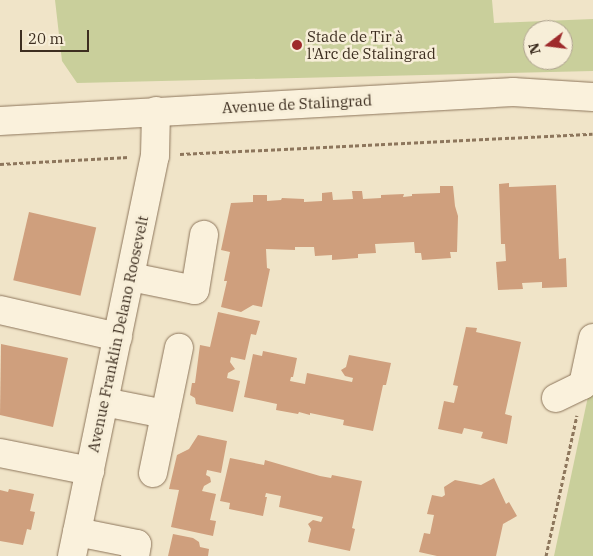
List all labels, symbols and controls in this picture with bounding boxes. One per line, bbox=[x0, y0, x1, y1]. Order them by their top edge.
scale bar bbox=[22, 20, 91, 52]
north arrow bbox=[523, 20, 573, 70]
place label: Stade de Tir à l'Arc de Stalingrad bbox=[307, 27, 436, 62]
text: 20 m bbox=[28, 29, 64, 48]
marker: Stade de Tir à l'Arc de Stalingrad bbox=[291, 39, 303, 51]
text: N bbox=[524, 41, 545, 56]
street label: Avenue de Stalingrad bbox=[222, 91, 372, 117]
street label: Avenue Franklin Delano Roosevelt bbox=[84, 214, 152, 454]

